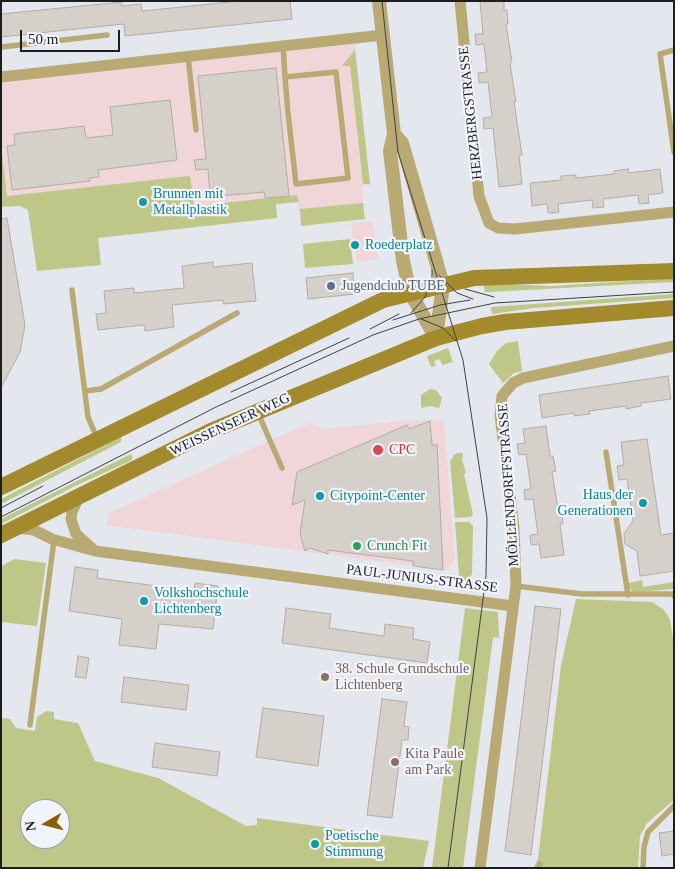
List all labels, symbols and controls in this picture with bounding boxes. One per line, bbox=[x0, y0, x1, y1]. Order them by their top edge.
scale bar bbox=[22, 20, 122, 52]
text: 50 m bbox=[28, 31, 58, 47]
street label: HERZBERGSTRASSE bbox=[456, 46, 486, 180]
place label: Brunnen mit Metallplastik bbox=[153, 186, 227, 218]
marker: Brunnen mit Metallplastik bbox=[137, 196, 149, 208]
place label: Roederplatz bbox=[365, 237, 433, 253]
marker: Roederplatz bbox=[349, 239, 361, 251]
place label: Jugendclub TUBE bbox=[341, 278, 445, 294]
marker: Jugendclub TUBE bbox=[325, 280, 337, 292]
street label: WEISSENSEER WEG bbox=[167, 390, 293, 460]
street label: MÖLLENDORFFSTRASSE bbox=[495, 403, 523, 567]
place label: CPC bbox=[389, 442, 415, 458]
marker: CPC bbox=[371, 443, 385, 457]
place label: Haus der Generationen bbox=[558, 487, 633, 520]
place label: Citypoint-Center bbox=[330, 488, 425, 504]
marker: Citypoint-Center bbox=[314, 490, 326, 502]
marker: Haus der Generationen bbox=[637, 497, 649, 509]
place label: Crunch Fit bbox=[367, 538, 427, 554]
marker: Crunch Fit bbox=[351, 540, 363, 552]
street label: PAUL-JUNIUS-STRASSE bbox=[345, 561, 499, 597]
place label: Volkshochschule Lichtenberg bbox=[154, 585, 249, 618]
marker: Volkshochschule Lichtenberg bbox=[138, 595, 150, 607]
place label: 38. Schule Grundschule Lichtenberg bbox=[335, 661, 469, 694]
marker: 38. Schule Grundschule Lichtenberg bbox=[319, 671, 331, 683]
place label: Kita Paule am Park bbox=[405, 746, 464, 779]
marker: Kita Paule am Park bbox=[389, 756, 401, 768]
north arrow bbox=[20, 799, 70, 849]
text: N bbox=[23, 820, 39, 832]
place label: Poetische Stimmung bbox=[325, 828, 383, 860]
marker: Poetische Stimmung bbox=[309, 838, 321, 850]

